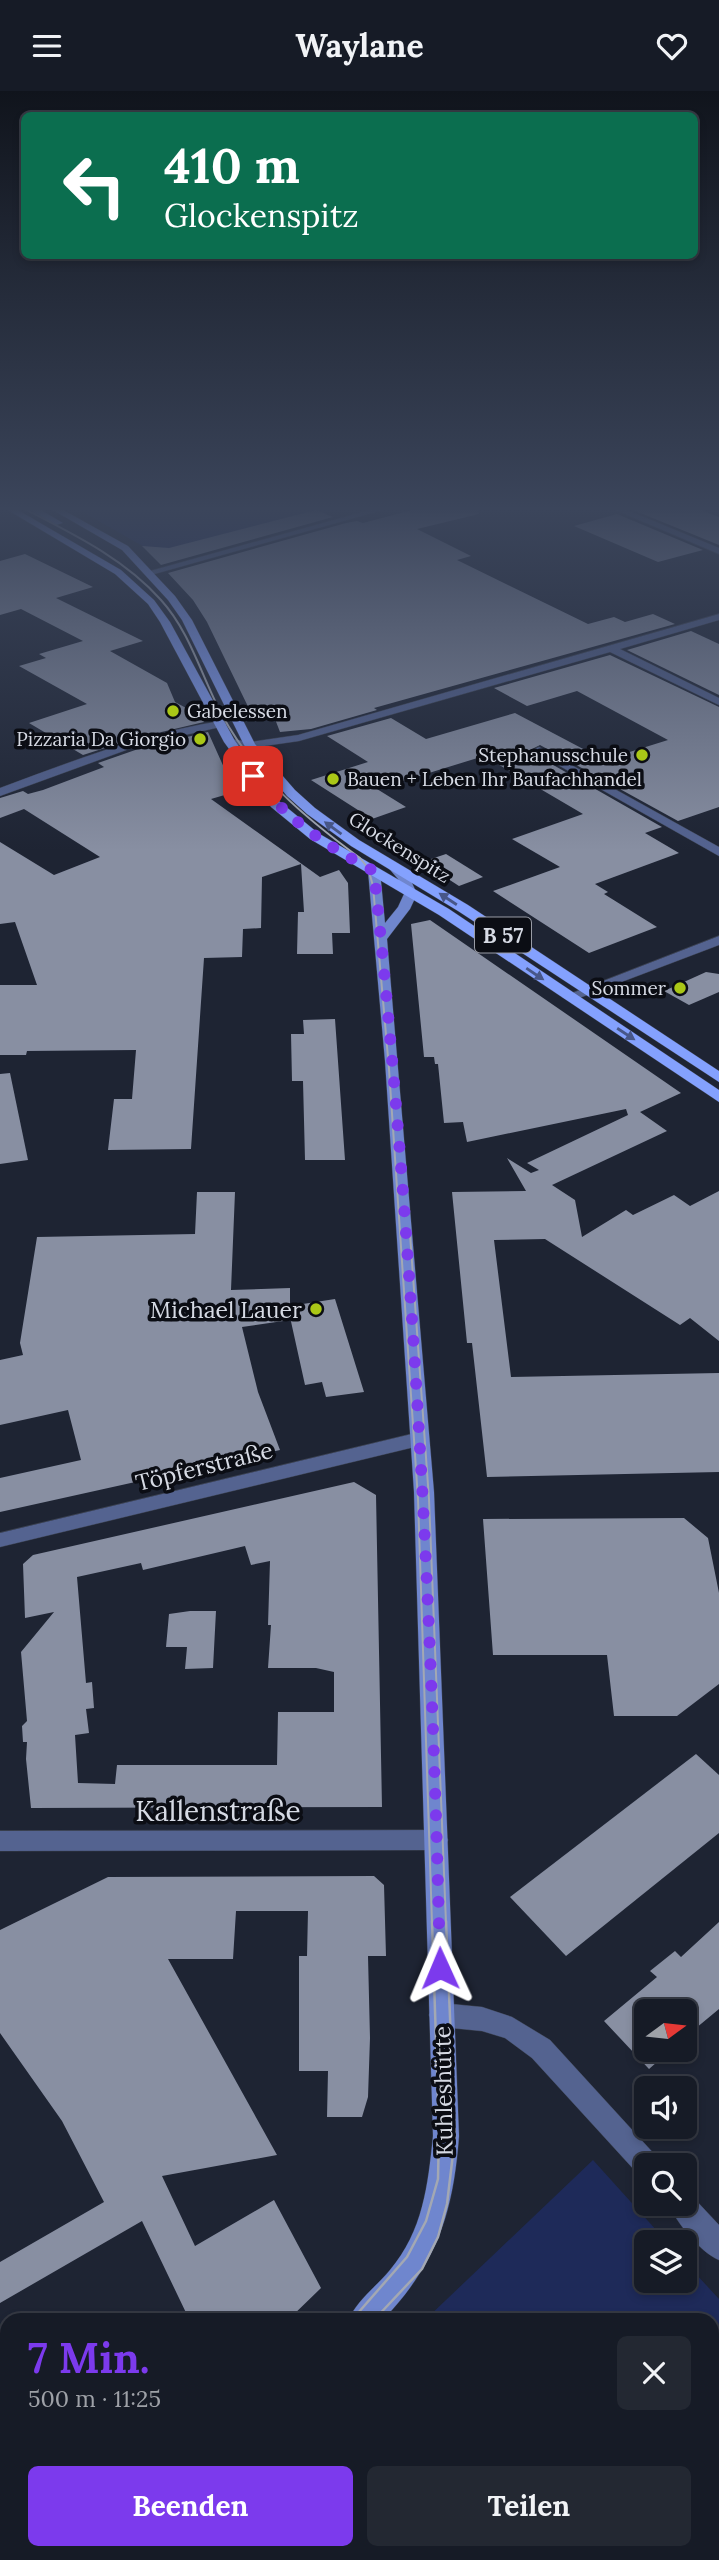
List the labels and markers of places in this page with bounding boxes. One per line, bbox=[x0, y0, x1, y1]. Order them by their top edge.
place label: Gabelessen bbox=[187, 699, 288, 723]
marker: Gabelessen bbox=[165, 703, 181, 719]
place label: Pizzaria Da Giorgio bbox=[16, 727, 186, 751]
marker: Pizzaria Da Giorgio bbox=[192, 731, 208, 747]
place label: Stephanusschule bbox=[478, 743, 628, 767]
pin bbox=[223, 746, 283, 806]
marker: Stephanusschule bbox=[634, 747, 650, 763]
place label: Bauen + Leben Ihr Baufachhandel bbox=[347, 767, 642, 791]
marker: Bauen + Leben Ihr Baufachhandel bbox=[325, 771, 341, 787]
place label: Sommer bbox=[592, 976, 667, 1000]
marker: Sommer bbox=[672, 980, 688, 996]
place label: Michael Lauer bbox=[150, 1295, 302, 1324]
marker: Michael Lauer bbox=[308, 1301, 324, 1317]

